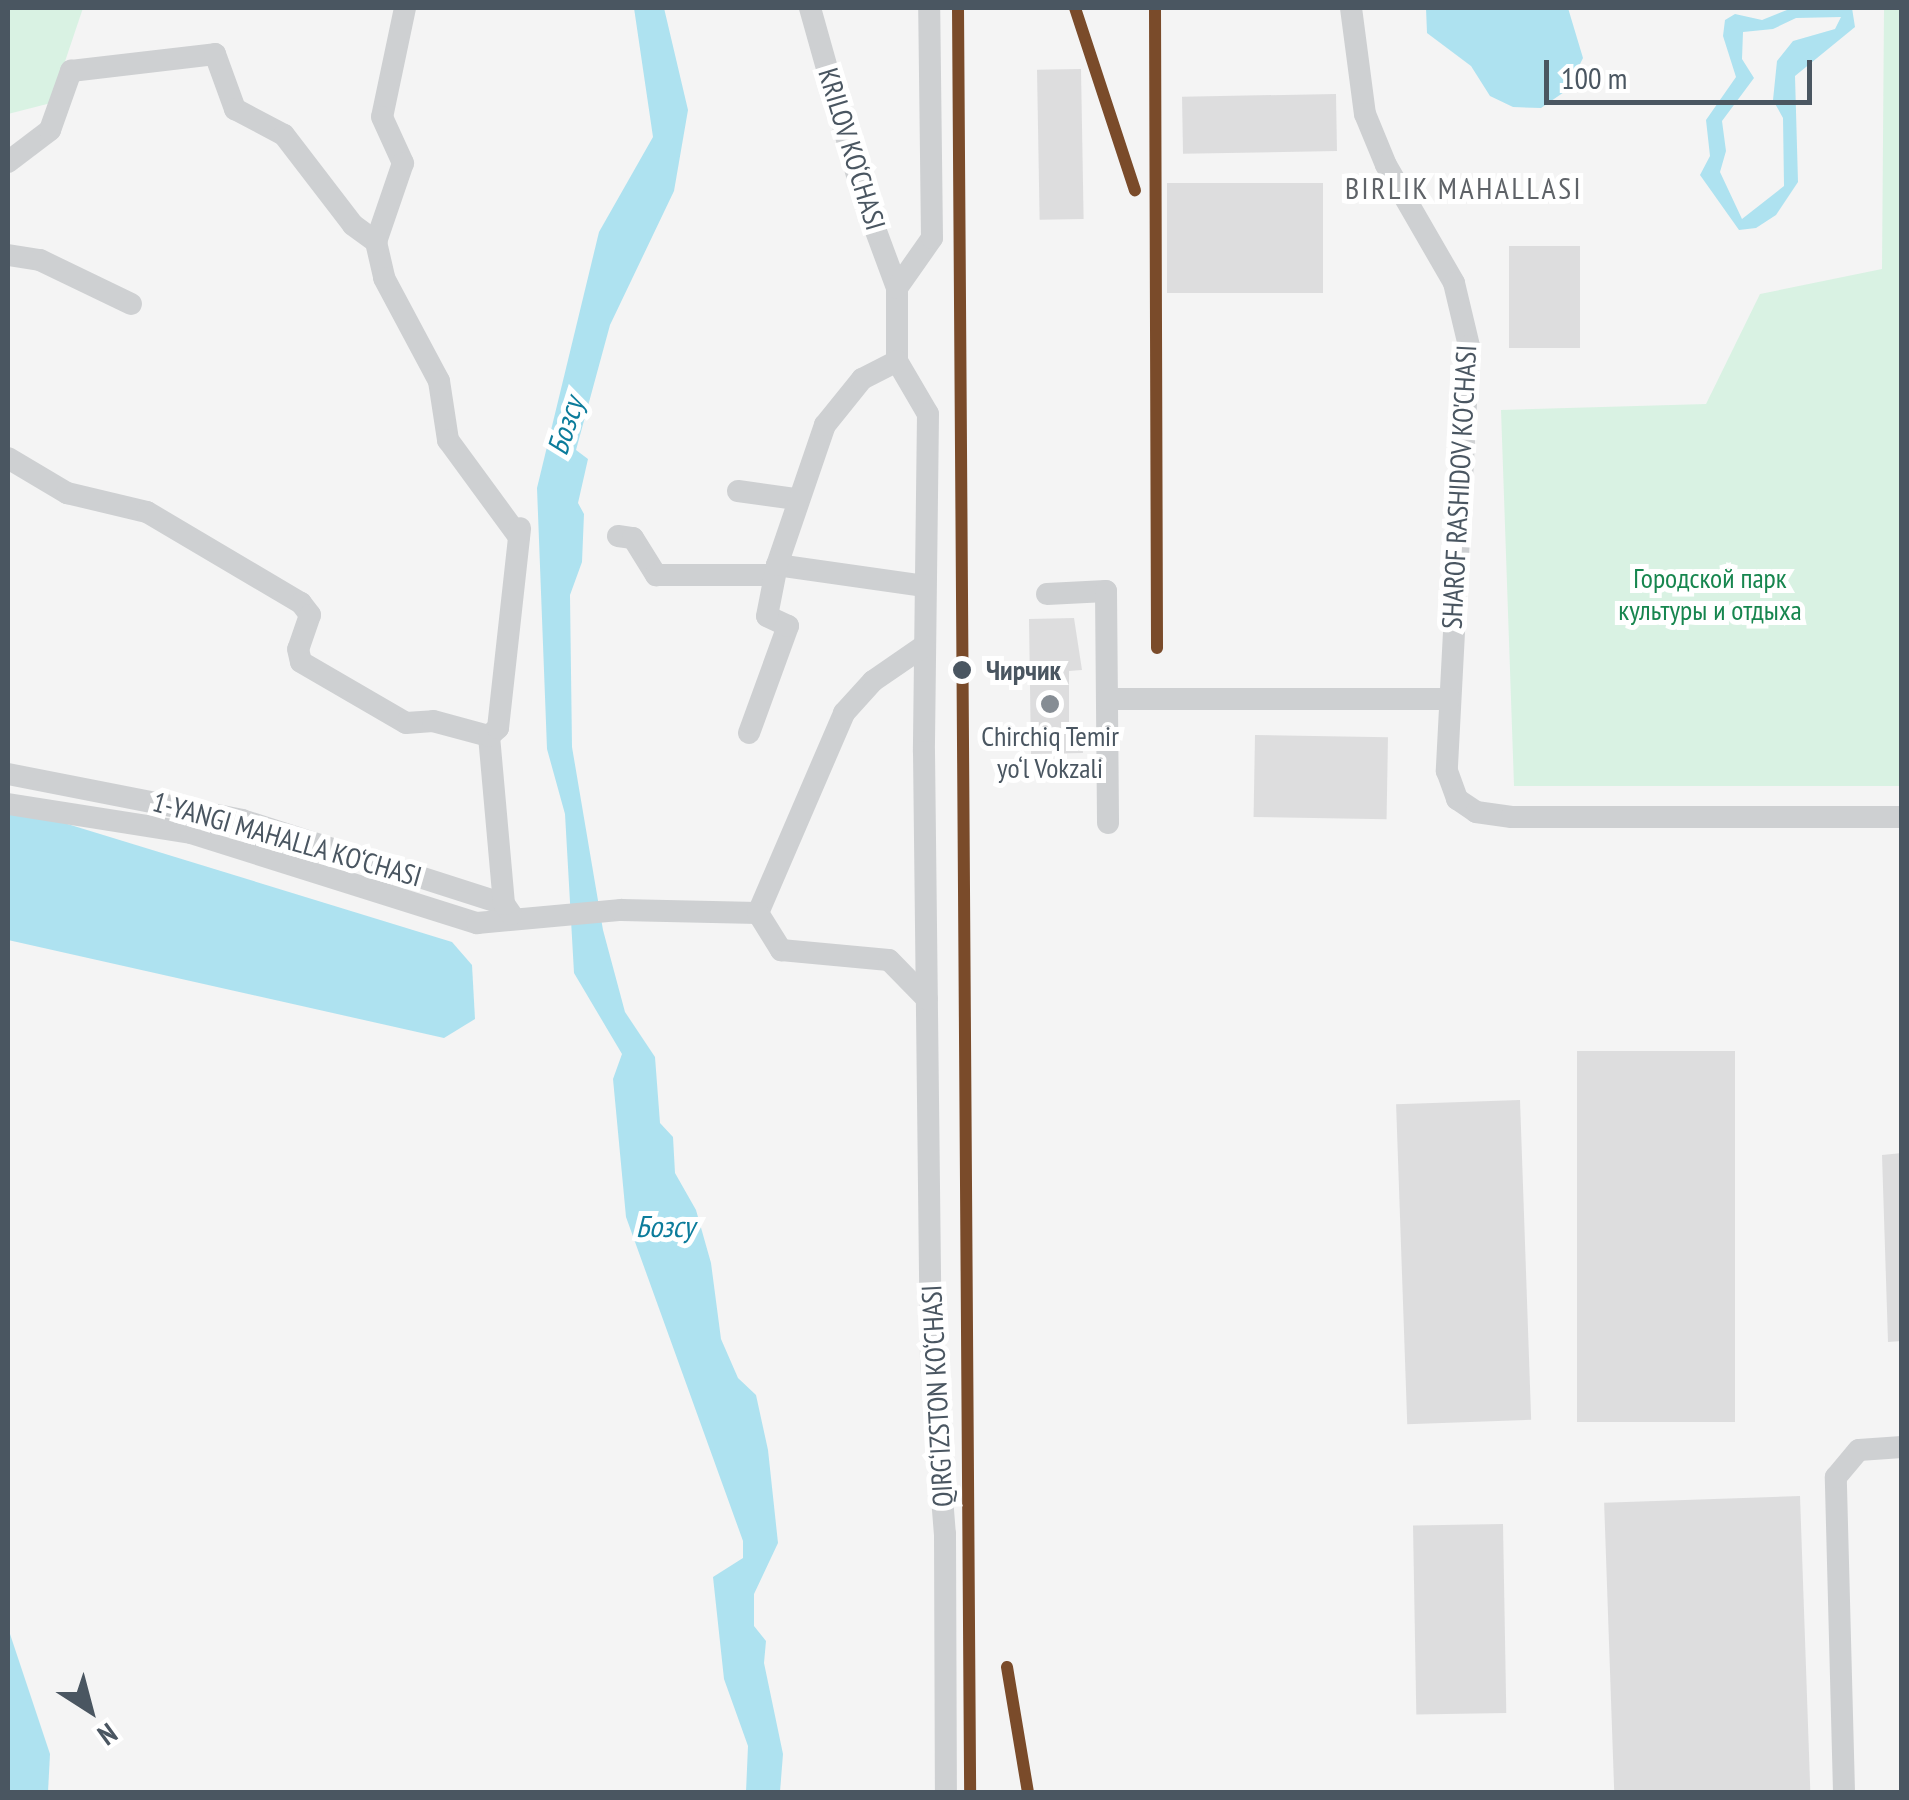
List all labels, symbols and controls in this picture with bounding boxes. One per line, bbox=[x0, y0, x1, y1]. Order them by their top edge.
scale bar bbox=[1549, 40, 1816, 102]
text: 100 m bbox=[1561, 58, 1627, 97]
street label: KRILOV KO‘CHASI bbox=[811, 64, 893, 234]
district label: BIRLIK MAHALLASI bbox=[1345, 170, 1583, 206]
street label: SHAROF RASHIDOV KO'CHASI bbox=[1435, 344, 1483, 630]
water label: Бозсу bbox=[539, 393, 591, 459]
park label: Городской парк культуры и отдыха bbox=[1618, 561, 1802, 627]
place label: Чирчик bbox=[986, 653, 1061, 687]
marker: Чирчик bbox=[947, 655, 977, 685]
marker: Chirchiq Temir yo‘l Vokzali bbox=[1039, 693, 1061, 715]
place label: Chirchiq Temir yo‘l Vokzali bbox=[981, 719, 1119, 785]
street label: 1-YANGI MAHALLA KO‘CHASI bbox=[148, 784, 426, 894]
water label: Бозсу bbox=[636, 1208, 694, 1244]
street label: QIRG‘IZSTON KO‘CHASI bbox=[914, 1284, 960, 1508]
north arrow bbox=[40, 1660, 140, 1760]
text: N bbox=[91, 1715, 125, 1754]

